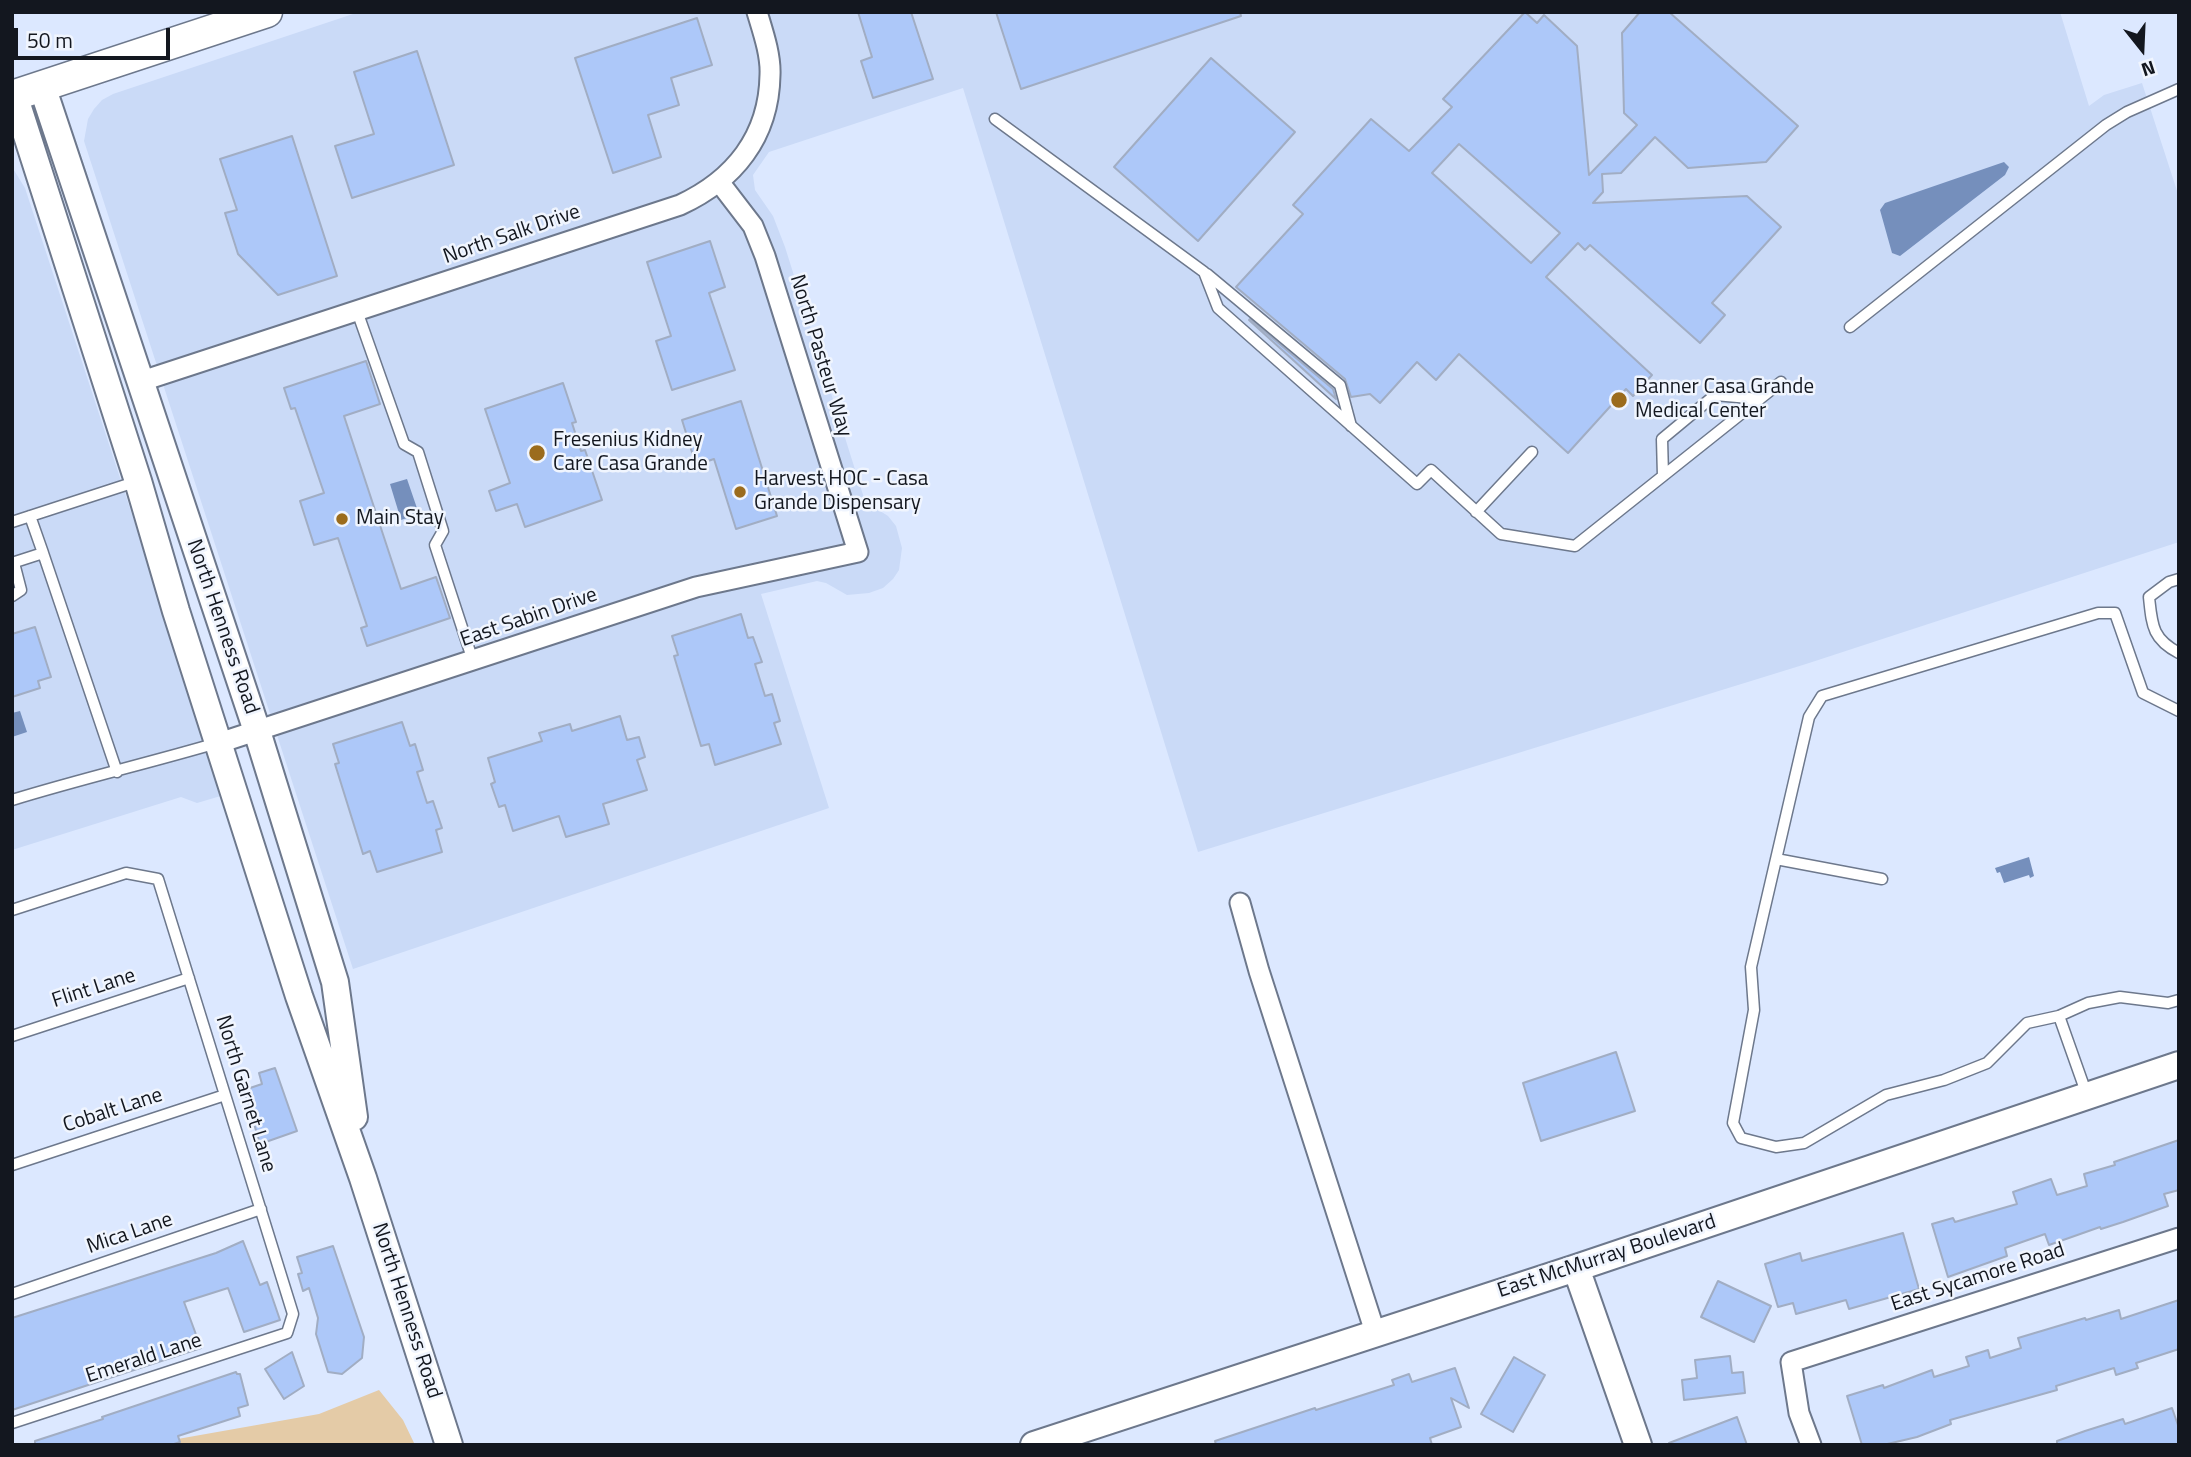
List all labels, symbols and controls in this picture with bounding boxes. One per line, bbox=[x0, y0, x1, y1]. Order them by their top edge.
scale bar bbox=[18, 14, 173, 58]
north arrow bbox=[2107, 14, 2177, 84]
text: 50 m bbox=[27, 24, 73, 56]
text: N bbox=[2138, 54, 2159, 85]
street label: North Salk Drive bbox=[440, 200, 584, 270]
street label: North Pasteur Way bbox=[783, 272, 857, 440]
place label: Banner Casa Grande Medical Center bbox=[1635, 375, 1814, 425]
marker: Banner Casa Grande Medical Center bbox=[1609, 390, 1629, 410]
place label: Fresenius Kidney Care Casa Grande bbox=[553, 428, 708, 478]
marker: Fresenius Kidney Care Casa Grande bbox=[527, 443, 547, 463]
place label: Harvest HOC - Casa Grande Dispensary bbox=[754, 467, 928, 517]
marker: Harvest HOC - Casa Grande Dispensary bbox=[732, 484, 748, 500]
place label: Main Stay bbox=[356, 506, 444, 532]
marker: Main Stay bbox=[334, 511, 350, 527]
street label: North Henness Road bbox=[180, 536, 264, 718]
street label: East Sabin Drive bbox=[457, 583, 601, 653]
street label: Flint Lane bbox=[49, 964, 139, 1014]
street label: North Garnet Lane bbox=[209, 1013, 281, 1175]
street label: Cobalt Lane bbox=[60, 1083, 166, 1139]
street label: Mica Lane bbox=[84, 1208, 176, 1260]
street label: East McMurray Boulevard bbox=[1495, 1210, 1719, 1304]
street label: North Henness Road bbox=[366, 1220, 446, 1402]
street label: East Sycamore Road bbox=[1888, 1238, 2068, 1318]
street label: Emerald Lane bbox=[83, 1328, 205, 1390]

